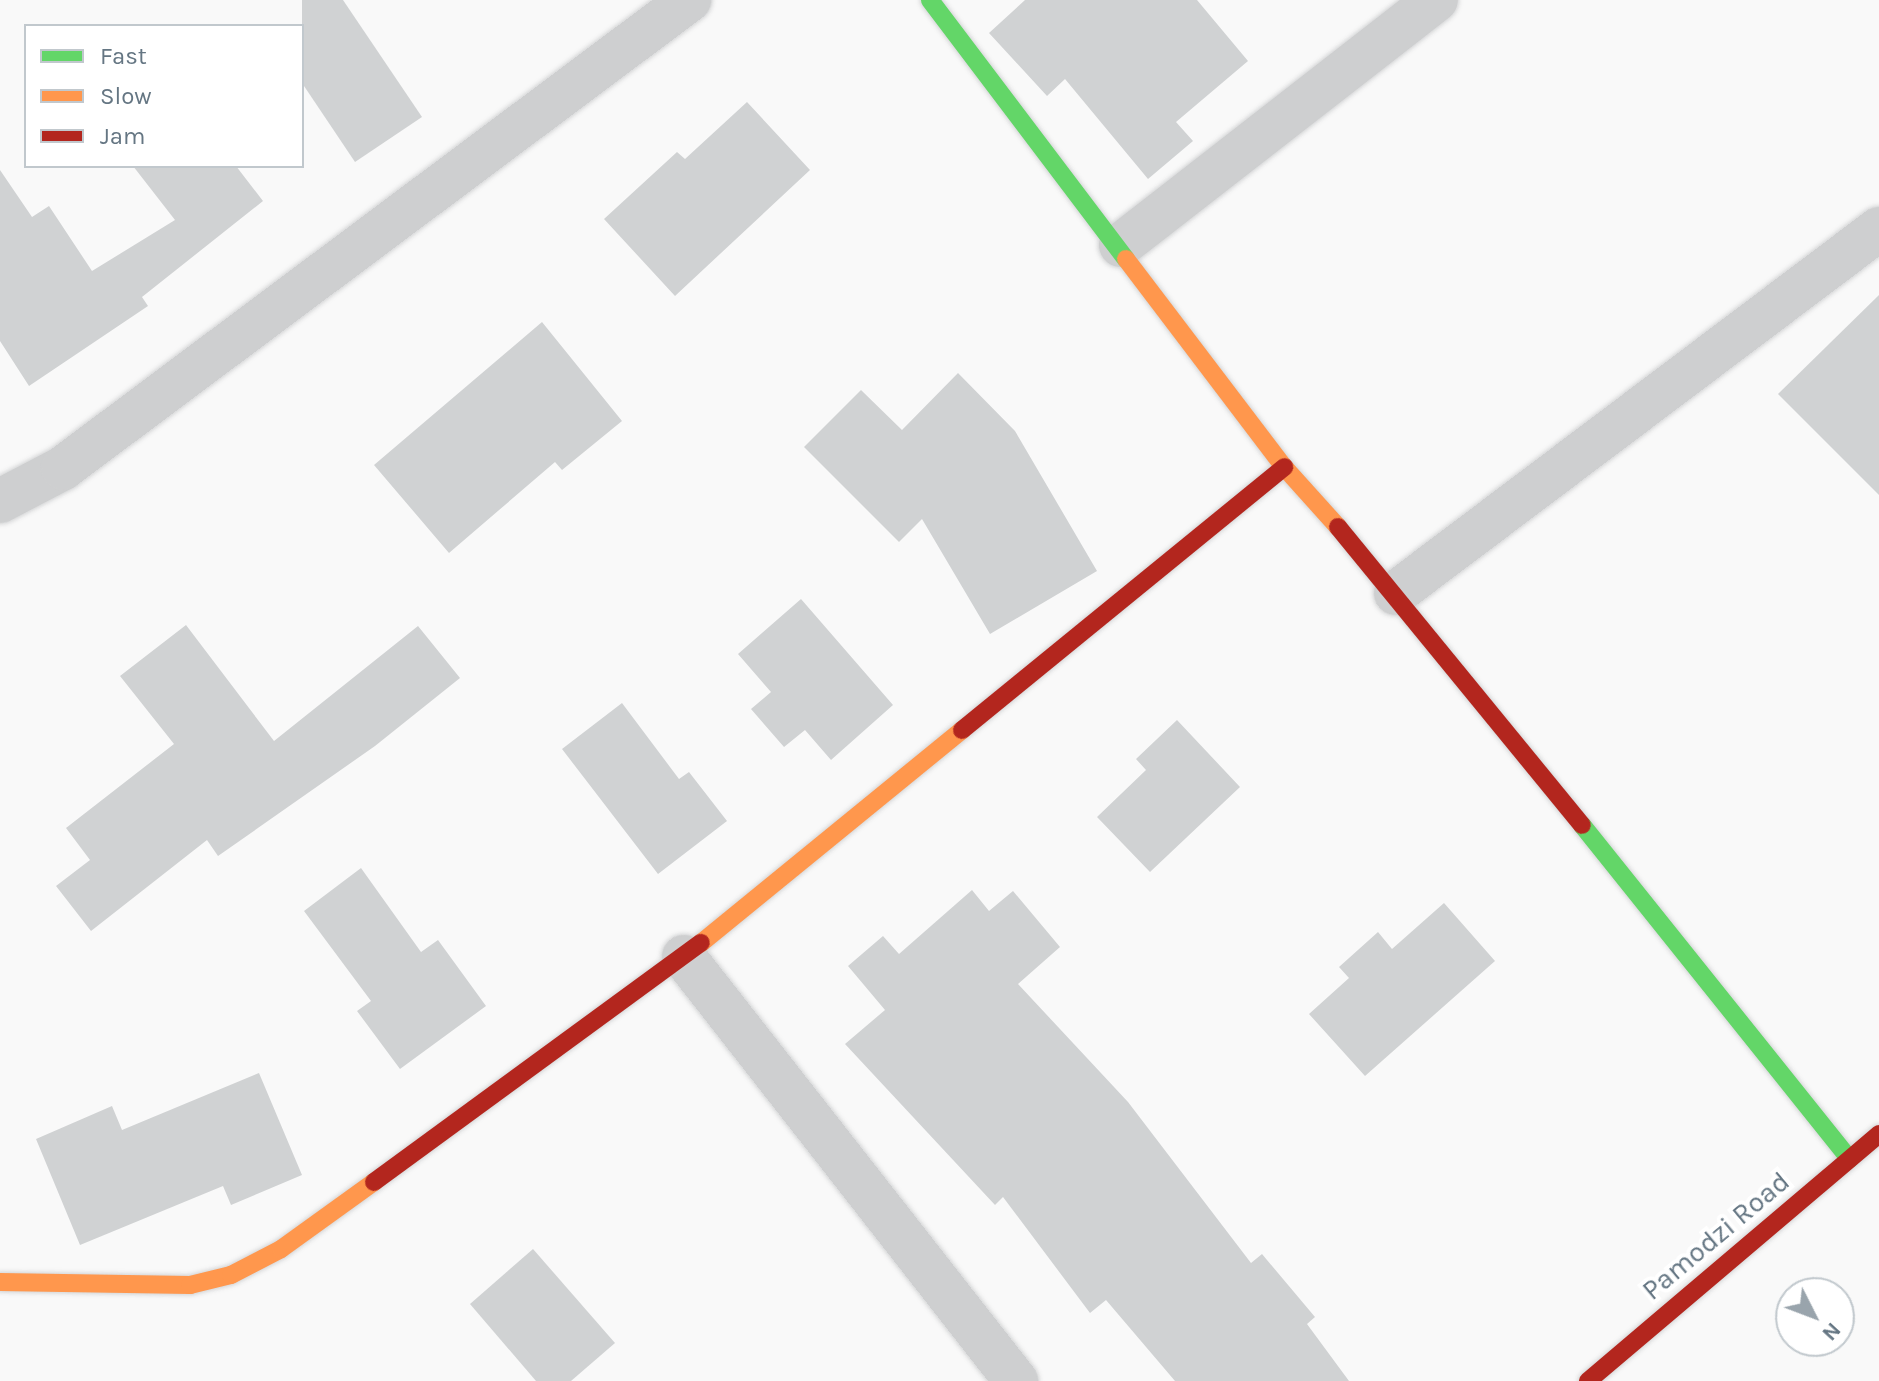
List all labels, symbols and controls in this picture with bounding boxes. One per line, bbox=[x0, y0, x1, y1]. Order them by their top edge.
legend bbox=[24, 24, 304, 168]
text: Fast bbox=[100, 42, 147, 70]
text: Slow bbox=[100, 82, 152, 110]
text: Jam bbox=[100, 122, 145, 150]
street label: Pamodzi Road bbox=[1636, 1165, 1796, 1307]
north arrow bbox=[1775, 1277, 1855, 1357]
text: N bbox=[1816, 1317, 1846, 1346]

